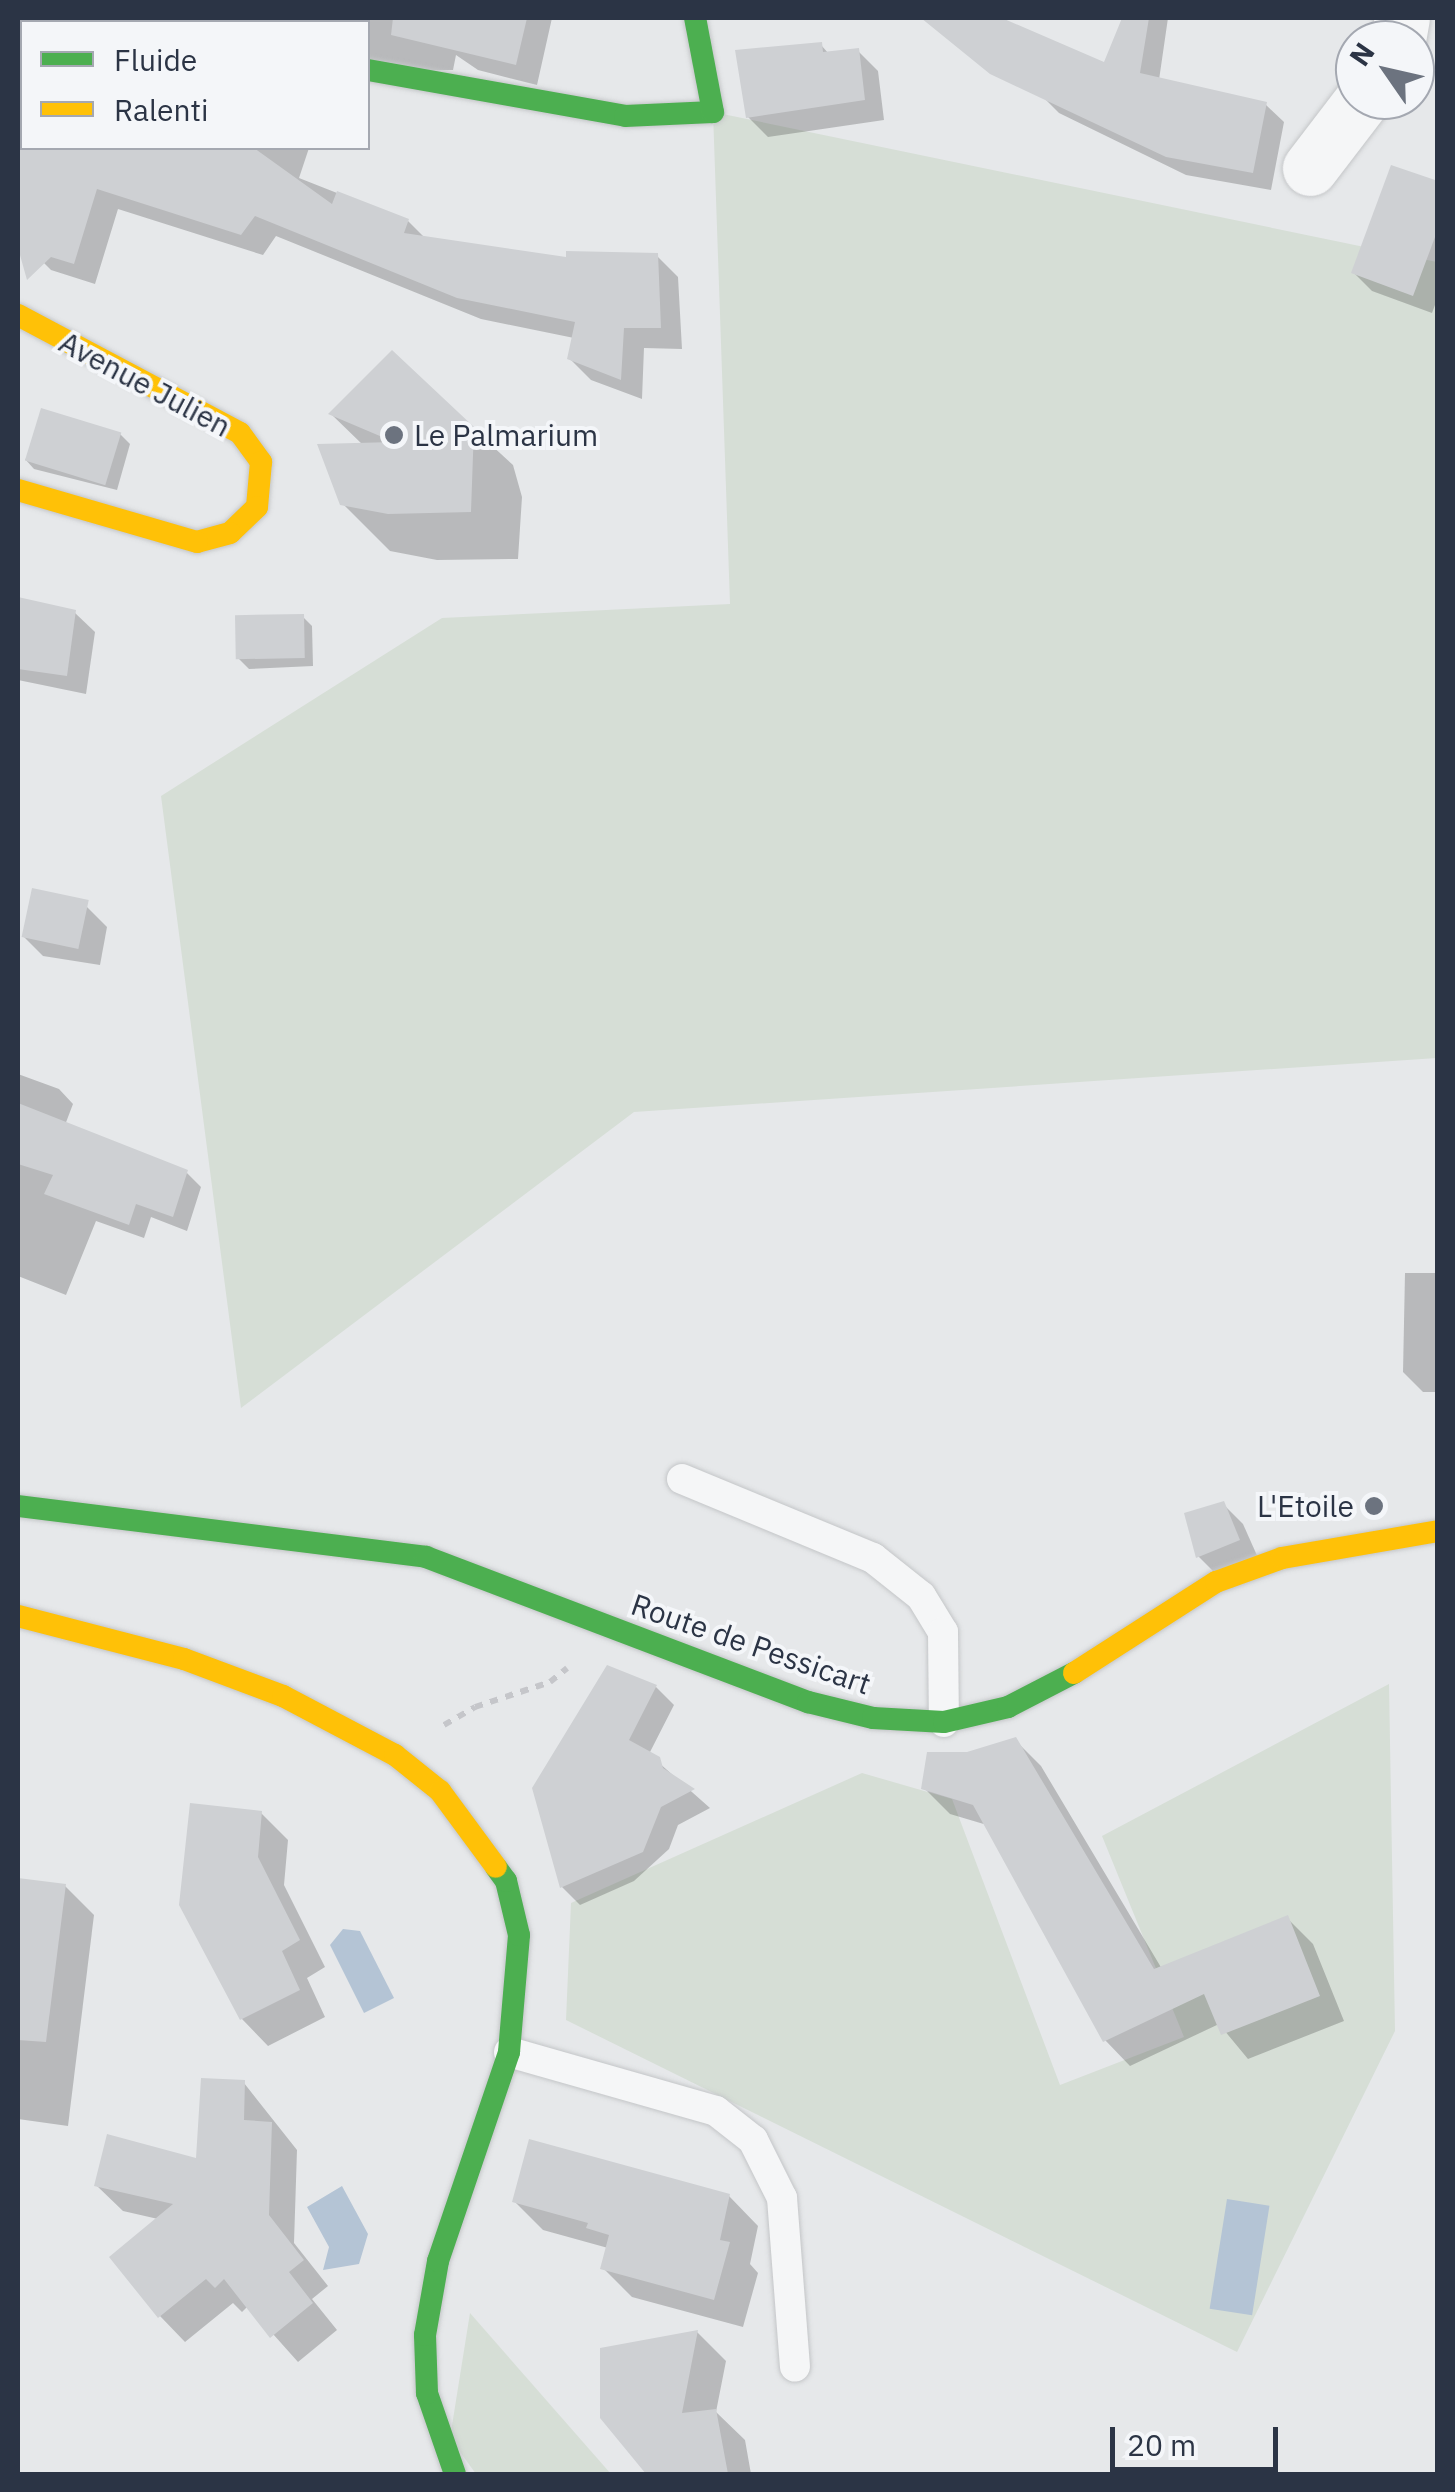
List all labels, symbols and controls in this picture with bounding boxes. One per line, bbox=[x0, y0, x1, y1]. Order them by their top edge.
legend bbox=[20, 20, 370, 150]
north arrow bbox=[1335, 20, 1435, 120]
text: N bbox=[1340, 35, 1382, 73]
text: Fluide bbox=[114, 40, 197, 79]
text: Ralenti bbox=[114, 90, 209, 129]
street label: Avenue Julien bbox=[53, 324, 237, 444]
place label: Le Palmarium bbox=[414, 417, 598, 453]
marker: Le Palmarium bbox=[383, 424, 405, 446]
place label: L'Etoile bbox=[1257, 1488, 1354, 1524]
marker: L'Etoile bbox=[1363, 1495, 1385, 1517]
street label: Route de Pessicart bbox=[627, 1586, 875, 1702]
scale bar bbox=[1115, 2407, 1282, 2469]
text: 20 m bbox=[1127, 2425, 1196, 2464]

